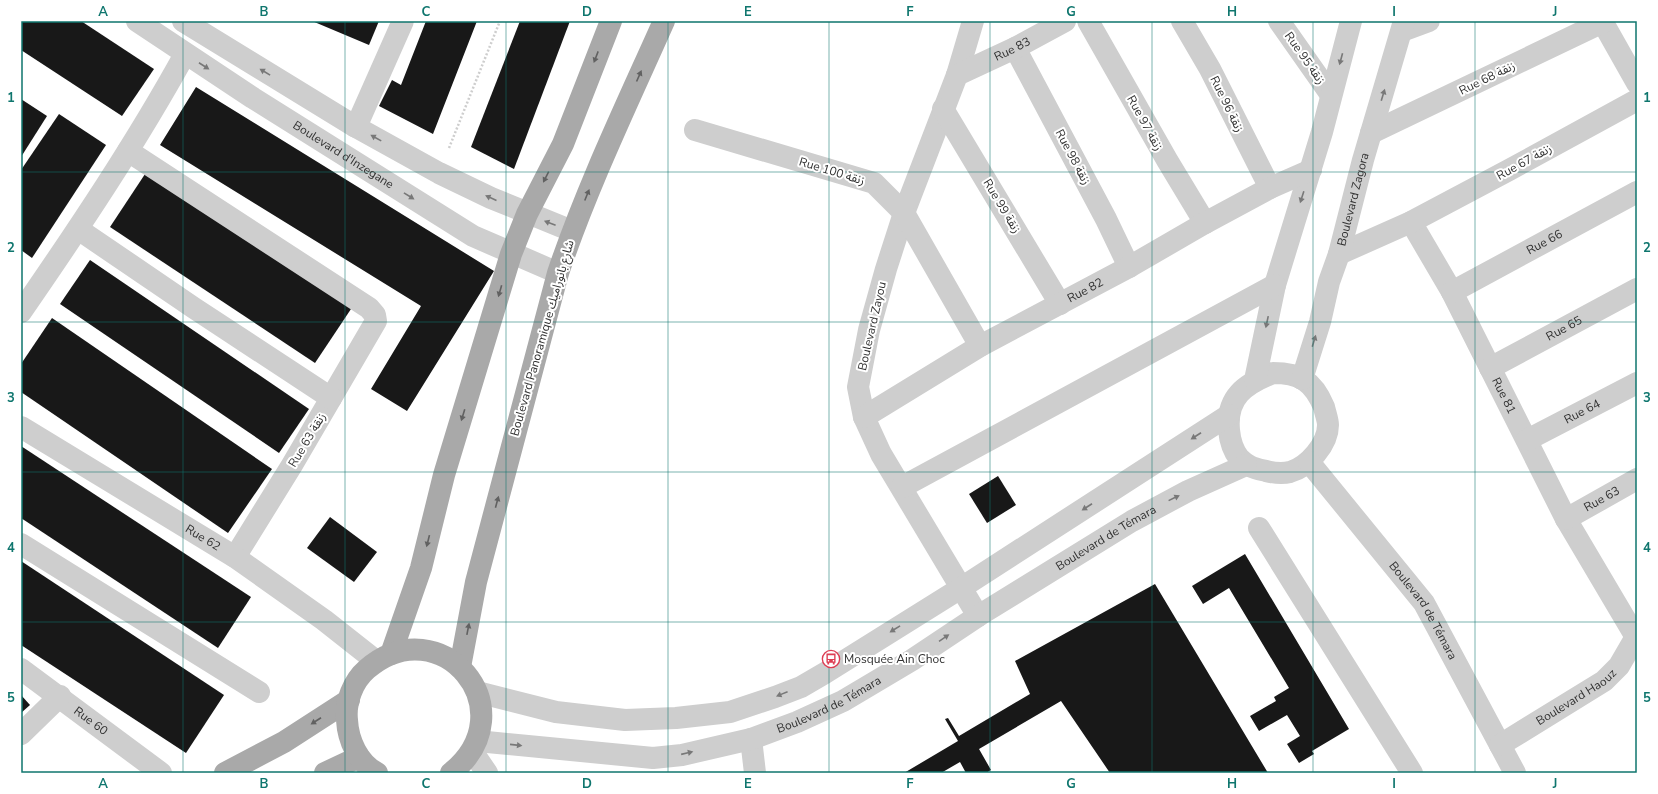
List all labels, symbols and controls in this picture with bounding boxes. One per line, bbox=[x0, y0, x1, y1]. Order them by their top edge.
text: A bbox=[98, 3, 108, 21]
text: B bbox=[260, 3, 269, 21]
text: C bbox=[422, 3, 431, 21]
text: D bbox=[582, 3, 592, 21]
text: E bbox=[744, 3, 752, 21]
text: F bbox=[906, 3, 914, 21]
text: G bbox=[1066, 3, 1076, 21]
text: H bbox=[1227, 3, 1237, 21]
text: I bbox=[1392, 3, 1396, 21]
text: J bbox=[1552, 3, 1557, 21]
street label: Rue 95 زنقة bbox=[1281, 29, 1329, 87]
street label: Rue 83 bbox=[991, 33, 1033, 65]
one-way arrow bbox=[593, 52, 599, 64]
one-way arrow bbox=[1338, 53, 1344, 65]
street label: Rue 68 زنقة bbox=[1456, 57, 1518, 99]
one-way arrow bbox=[198, 63, 210, 70]
one-way arrow bbox=[259, 68, 271, 75]
one-way arrow bbox=[636, 71, 642, 82]
street label: Rue 96 زنقة bbox=[1206, 73, 1248, 135]
text: 1 bbox=[7, 89, 15, 107]
one-way arrow bbox=[1380, 89, 1386, 101]
text: 1 bbox=[1643, 89, 1651, 107]
street label: Rue 97 زنقة bbox=[1123, 93, 1167, 153]
street label: Boulevard d'Inzegane bbox=[290, 117, 397, 192]
street label: Rue 98 زنقة bbox=[1052, 126, 1094, 188]
one-way arrow bbox=[370, 135, 382, 142]
street label: Rue 67 زنقة bbox=[1494, 140, 1554, 184]
street label: Boulevard Zagora bbox=[1333, 151, 1373, 248]
street label: Rue 100 زنقة bbox=[797, 153, 867, 189]
one-way arrow bbox=[543, 171, 549, 183]
street label: Rue 99 زنقة bbox=[979, 176, 1025, 236]
one-way arrow bbox=[584, 189, 590, 201]
one-way arrow bbox=[403, 192, 414, 200]
one-way arrow bbox=[1299, 192, 1305, 204]
one-way arrow bbox=[485, 195, 497, 201]
one-way arrow bbox=[543, 219, 555, 225]
street label: Rue 66 bbox=[1524, 226, 1565, 258]
street label: Boulevard Panoramique شارع بانوراميك bbox=[506, 238, 579, 438]
text: 2 bbox=[7, 239, 15, 257]
text: 2 bbox=[1643, 239, 1651, 257]
street label: Rue 82 bbox=[1064, 274, 1106, 306]
street label: Boulevard Zayou bbox=[854, 280, 890, 372]
one-way arrow bbox=[497, 285, 503, 297]
street label: Rue 65 bbox=[1543, 312, 1585, 344]
one-way arrow bbox=[1264, 316, 1270, 329]
one-way arrow bbox=[1311, 335, 1317, 347]
street label: Rue 81 bbox=[1488, 375, 1520, 416]
text: 3 bbox=[7, 389, 15, 407]
text: 3 bbox=[1643, 389, 1651, 407]
street label: Rue 64 bbox=[1561, 395, 1603, 427]
street label: Rue 63 زنقة bbox=[284, 410, 330, 470]
one-way arrow bbox=[460, 410, 466, 422]
one-way arrow bbox=[1190, 433, 1202, 440]
street label: Rue 63 bbox=[1581, 482, 1622, 515]
one-way arrow bbox=[1168, 495, 1180, 501]
one-way arrow bbox=[494, 496, 500, 508]
street label: Boulevard de Témara bbox=[1053, 502, 1159, 574]
one-way arrow bbox=[1082, 503, 1092, 511]
street label: Rue 62 bbox=[182, 521, 224, 554]
one-way arrow bbox=[425, 535, 431, 547]
text: 4 bbox=[7, 539, 15, 557]
text: 4 bbox=[1643, 539, 1651, 557]
street label: Boulevard de Témara bbox=[1385, 558, 1461, 663]
one-way arrow bbox=[465, 623, 471, 635]
one-way arrow bbox=[890, 625, 900, 633]
one-way arrow bbox=[939, 634, 949, 642]
bus stop icon: Mosquée Ain Choc bbox=[821, 649, 841, 669]
place label: Mosquée Ain Choc bbox=[844, 651, 945, 667]
street label: Boulevard Haouz bbox=[1533, 665, 1620, 729]
street label: Boulevard de Témara bbox=[774, 672, 884, 737]
text: 5 bbox=[7, 689, 15, 707]
text: 5 bbox=[1643, 689, 1651, 707]
one-way arrow bbox=[777, 691, 788, 697]
street label: Rue 60 bbox=[71, 703, 111, 739]
one-way arrow bbox=[311, 717, 321, 725]
one-way arrow bbox=[510, 741, 522, 748]
one-way arrow bbox=[681, 750, 693, 756]
text: A bbox=[98, 775, 108, 793]
text: B bbox=[260, 775, 269, 793]
text: C bbox=[422, 775, 431, 793]
text: D bbox=[582, 775, 592, 793]
text: E bbox=[744, 775, 752, 793]
text: F bbox=[906, 775, 914, 793]
text: G bbox=[1066, 775, 1076, 793]
text: H bbox=[1227, 775, 1237, 793]
text: I bbox=[1392, 775, 1396, 793]
text: J bbox=[1552, 775, 1557, 793]

